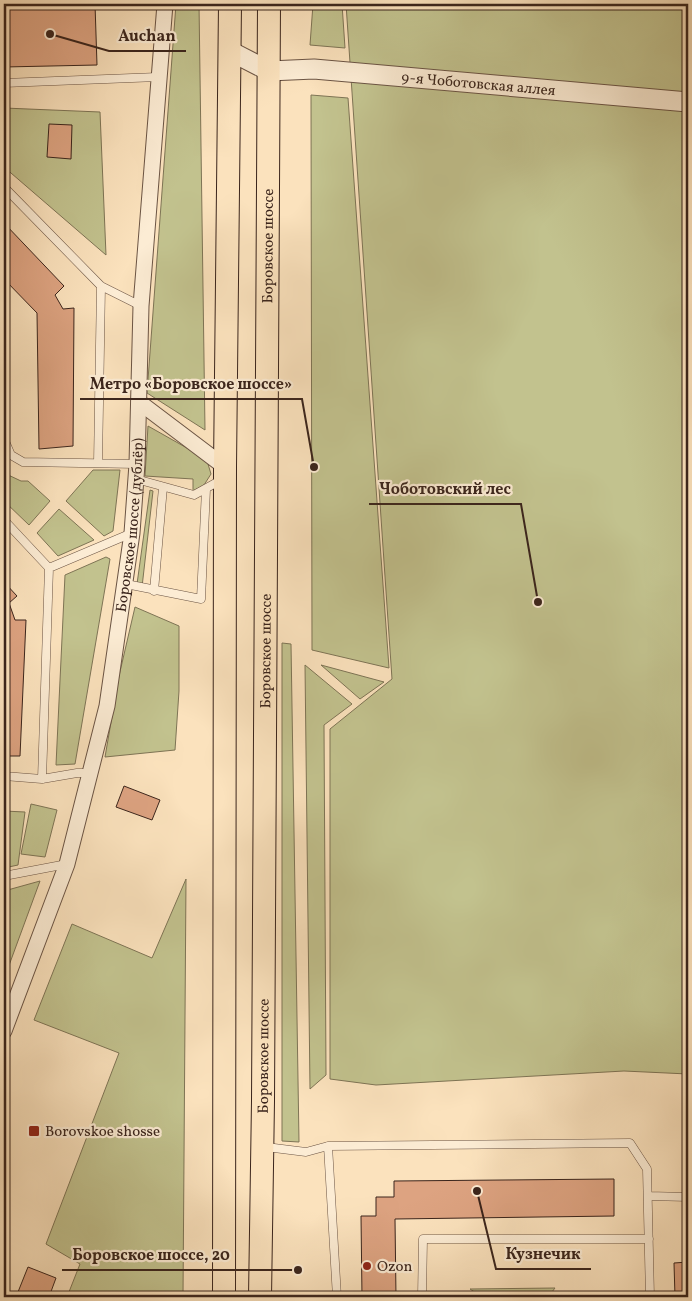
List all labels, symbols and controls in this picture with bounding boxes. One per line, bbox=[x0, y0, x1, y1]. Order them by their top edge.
callout: Auchan bbox=[109, 20, 186, 51]
text: Auchan bbox=[118, 26, 176, 48]
street label: 9-я Чоботовская аллея bbox=[400, 68, 557, 102]
street label: Боровское шоссе bbox=[258, 188, 280, 304]
callout: Метро «Боровское шоссе» bbox=[80, 368, 302, 399]
text: Метро «Боровское шоссе» bbox=[90, 374, 292, 396]
street label: Боровское шоссе (дублёр) bbox=[112, 438, 150, 614]
callout: Чоботовский лес bbox=[369, 473, 521, 504]
text: Чоботовский лес bbox=[379, 479, 511, 501]
street label: Боровское шоссе bbox=[256, 593, 278, 709]
street label: Боровское шоссе bbox=[254, 998, 276, 1114]
place label: Borovskoe shosse bbox=[45, 1122, 160, 1143]
marker: Borovskoe shosse bbox=[27, 1124, 41, 1138]
callout: Кузнечик bbox=[496, 1238, 591, 1269]
callout: Боровское шоссе, 20 bbox=[62, 1239, 240, 1270]
text: Кузнечик bbox=[506, 1244, 581, 1266]
text: Боровское шоссе, 20 bbox=[72, 1245, 230, 1267]
place label: Ozon bbox=[377, 1257, 412, 1278]
marker: Ozon bbox=[361, 1260, 373, 1272]

